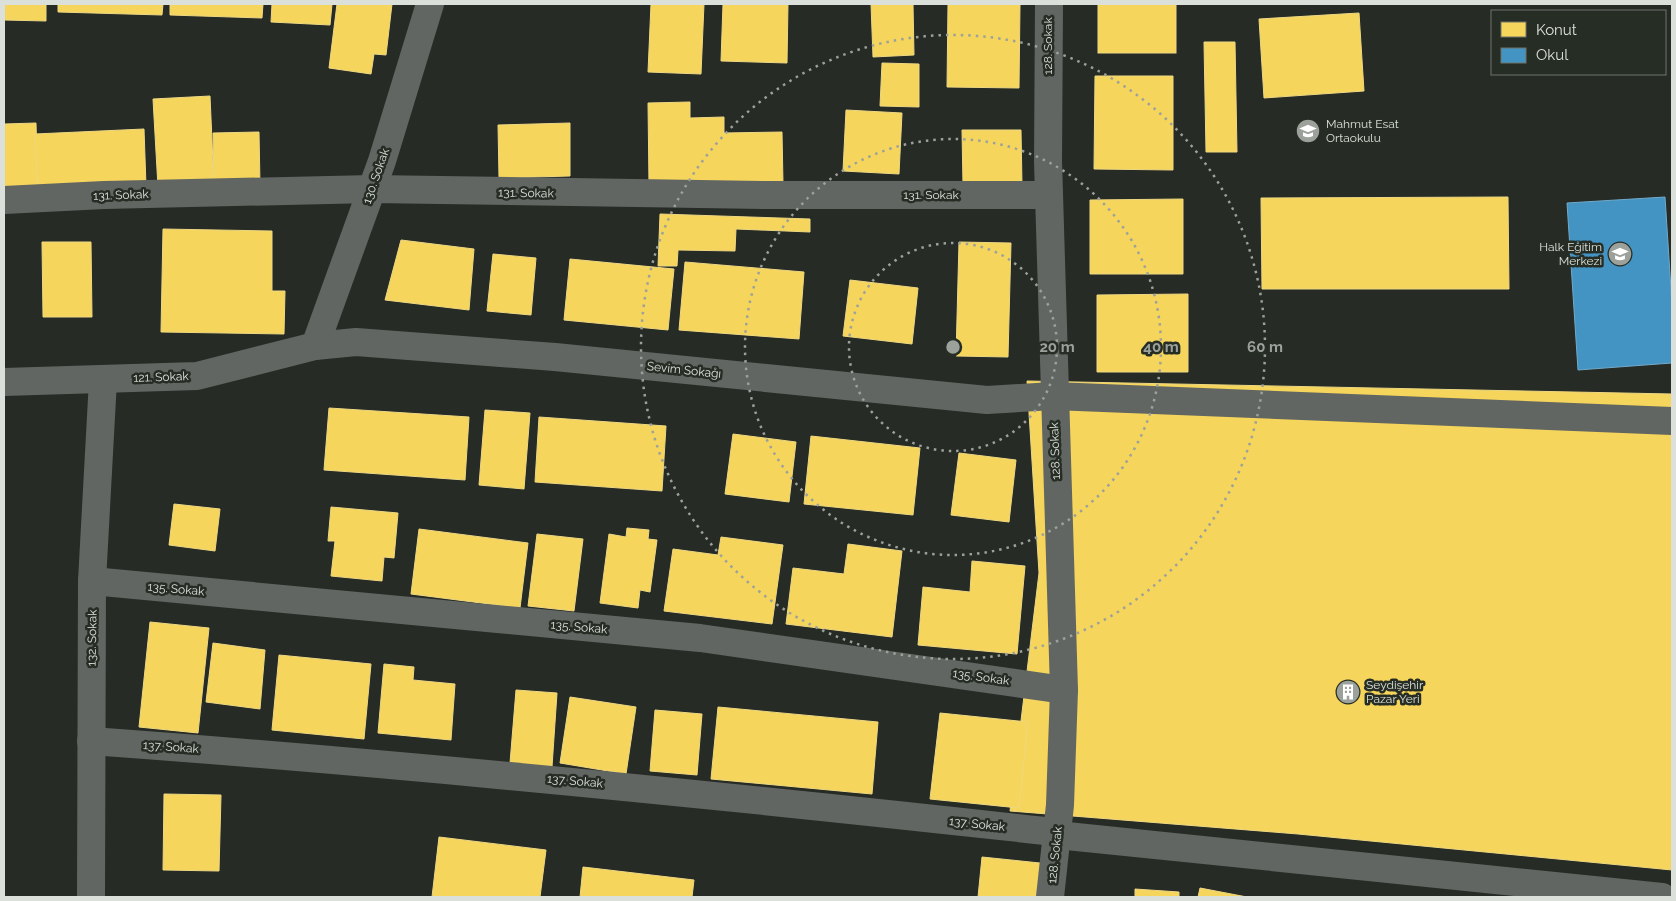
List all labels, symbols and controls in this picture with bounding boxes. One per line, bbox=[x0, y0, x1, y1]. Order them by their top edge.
legend bbox=[1491, 10, 1666, 75]
street label: 128. Sokak bbox=[1041, 17, 1055, 75]
text: Konut bbox=[1536, 21, 1577, 39]
text: Okul bbox=[1536, 46, 1569, 64]
place label: Mahmut Esat Ortaokulu bbox=[1326, 117, 1399, 145]
school or university icon: Mahmut Esat Ortaokulu bbox=[1295, 118, 1321, 144]
street label: 130. Sokak bbox=[360, 146, 392, 206]
street label: 131. Sokak bbox=[498, 186, 555, 200]
street label: 131. Sokak bbox=[93, 187, 150, 203]
street label: 131. Sokak bbox=[903, 188, 959, 202]
place label: Halk Eğitim Merkezi bbox=[1539, 240, 1602, 268]
school or university icon: Halk Eğitim Merkezi bbox=[1607, 241, 1633, 267]
centre of rings bbox=[944, 338, 962, 356]
text: 20 m bbox=[1039, 338, 1075, 356]
text: 40 m bbox=[1143, 338, 1179, 356]
text: 60 m bbox=[1247, 338, 1283, 356]
street label: Sevim Sokağı bbox=[646, 359, 722, 381]
street label: 121. Sokak bbox=[133, 369, 190, 385]
street label: 128. Sokak bbox=[1047, 421, 1063, 480]
street label: 135. Sokak bbox=[147, 580, 206, 599]
street label: 132. Sokak bbox=[85, 609, 100, 667]
street label: 135. Sokak bbox=[550, 618, 609, 637]
street label: 135. Sokak bbox=[952, 666, 1011, 688]
place label: Seydişehir Pazar Yeri bbox=[1366, 678, 1424, 706]
building icon: Seydişehir Pazar Yeri bbox=[1335, 679, 1361, 705]
street label: 137. Sokak bbox=[143, 738, 200, 756]
street label: 137. Sokak bbox=[546, 772, 604, 790]
street label: 137. Sokak bbox=[948, 814, 1006, 834]
street label: 128. Sokak bbox=[1045, 825, 1065, 884]

